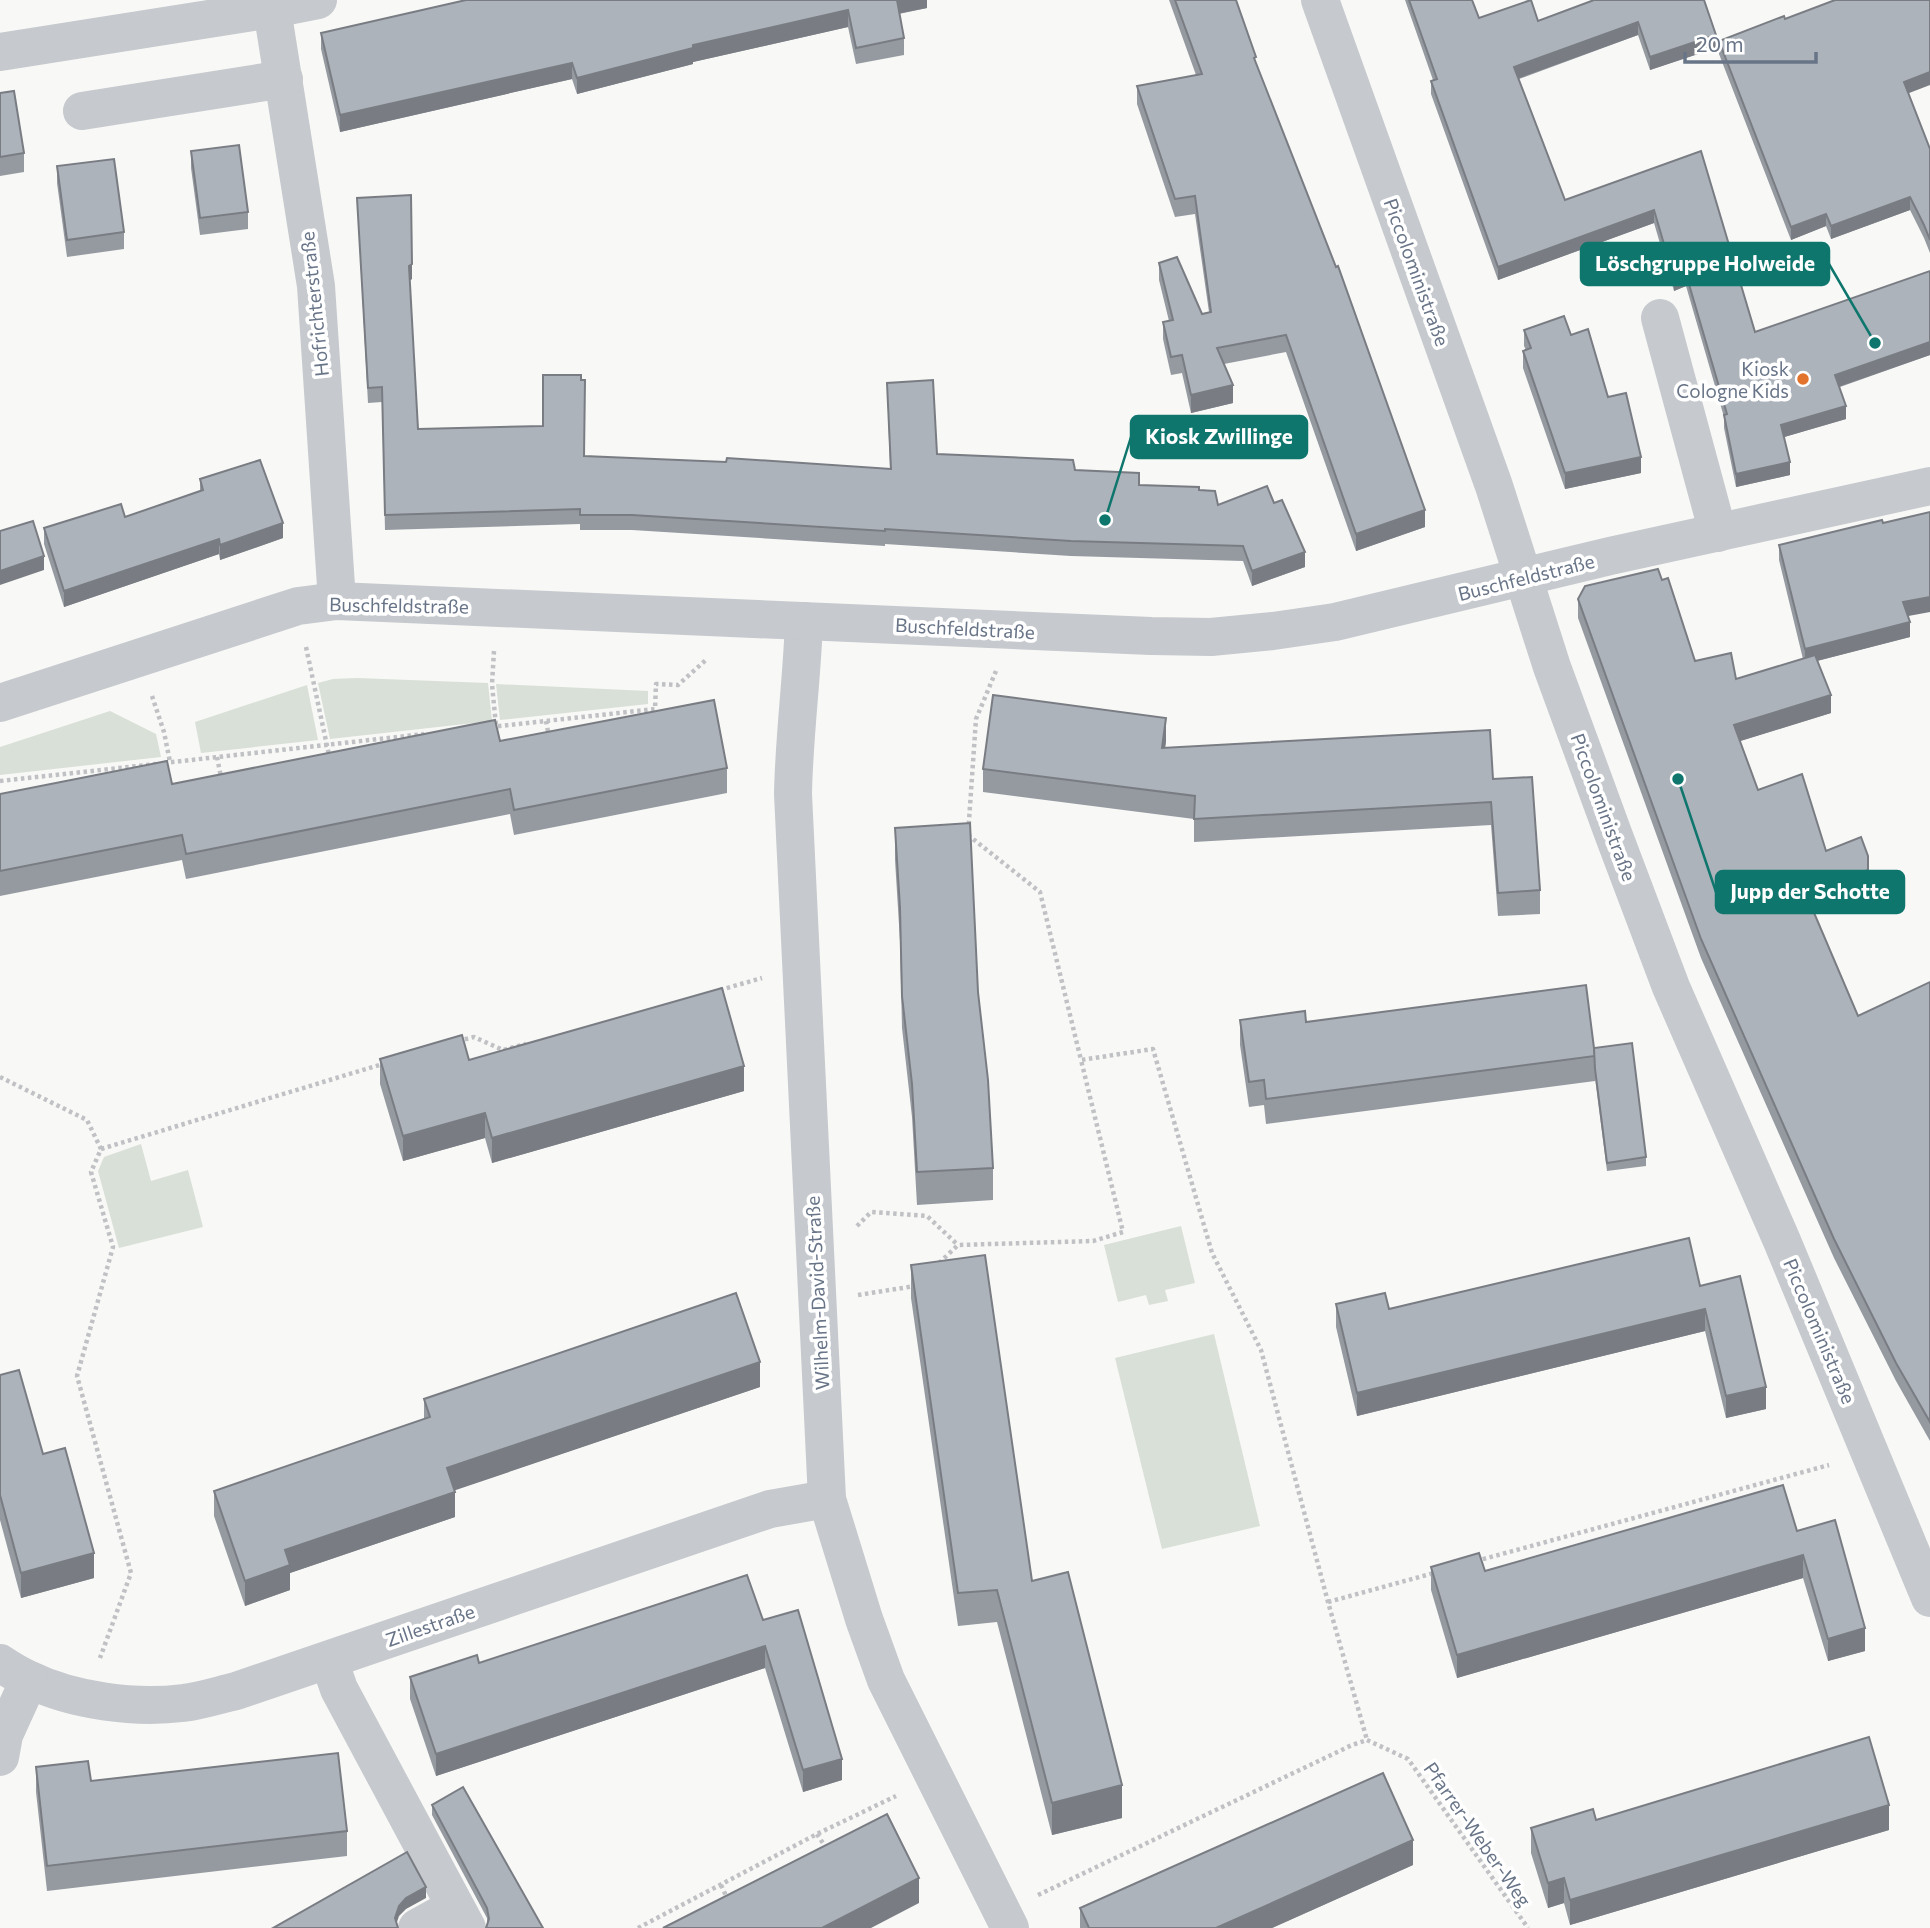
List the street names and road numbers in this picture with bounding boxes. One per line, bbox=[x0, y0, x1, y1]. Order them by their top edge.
street label: Piccoloministraße bbox=[1380, 195, 1454, 349]
street label: Hofrichterstraße bbox=[295, 230, 333, 378]
street label: Buschfeldstraße bbox=[1455, 549, 1597, 605]
street label: Buschfeldstraße bbox=[329, 592, 469, 618]
street label: Buschfeldstraße bbox=[895, 613, 1035, 643]
street label: Piccoloministraße bbox=[1567, 730, 1641, 884]
street label: Wilhelm-David-Straße bbox=[800, 1195, 834, 1391]
street label: Piccoloministraße bbox=[1779, 1255, 1861, 1407]
street label: Zillestraße bbox=[382, 1599, 478, 1651]
street label: Pfarrer-Weber-Weg bbox=[1420, 1757, 1536, 1911]

